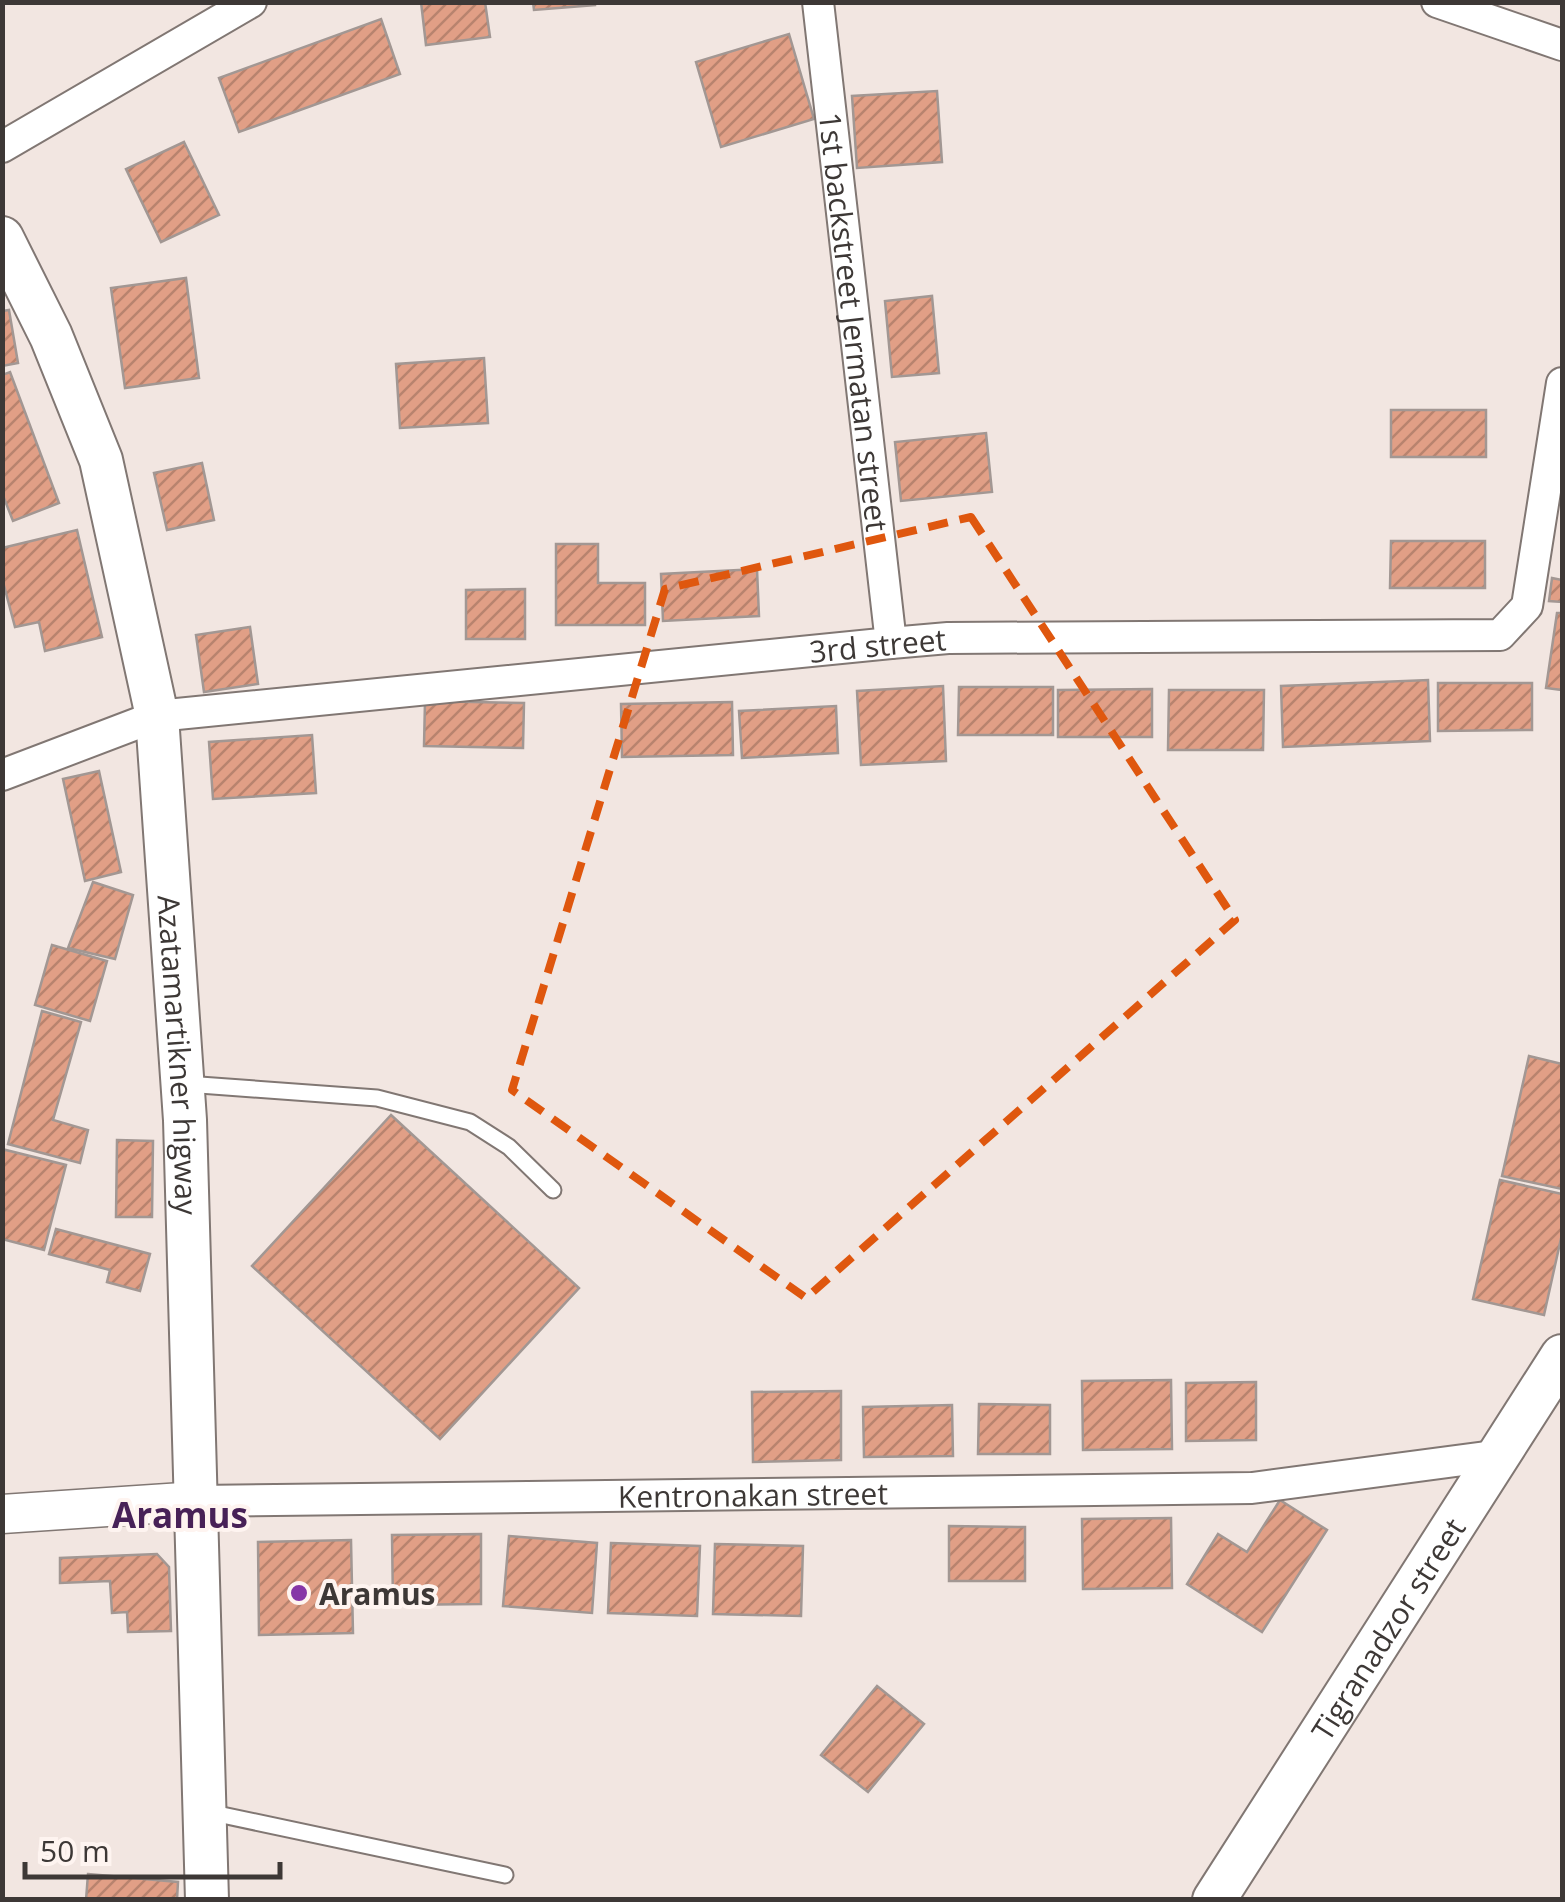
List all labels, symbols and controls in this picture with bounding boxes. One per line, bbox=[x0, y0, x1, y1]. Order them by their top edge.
street label: 1st backstreet Jermatan street bbox=[810, 110, 899, 534]
street label: 3rd street bbox=[807, 618, 948, 672]
street label: Azatamartikner higway bbox=[149, 894, 208, 1216]
street label: Kentronakan street bbox=[618, 1472, 888, 1516]
district label: Aramus bbox=[112, 1491, 248, 1538]
street label: Tigranadzor street bbox=[1301, 1510, 1474, 1748]
place label: Aramus bbox=[319, 1573, 436, 1614]
marker: Aramus bbox=[288, 1582, 310, 1604]
scale bar bbox=[25, 1817, 280, 1879]
text: 50 m bbox=[40, 1830, 110, 1871]

